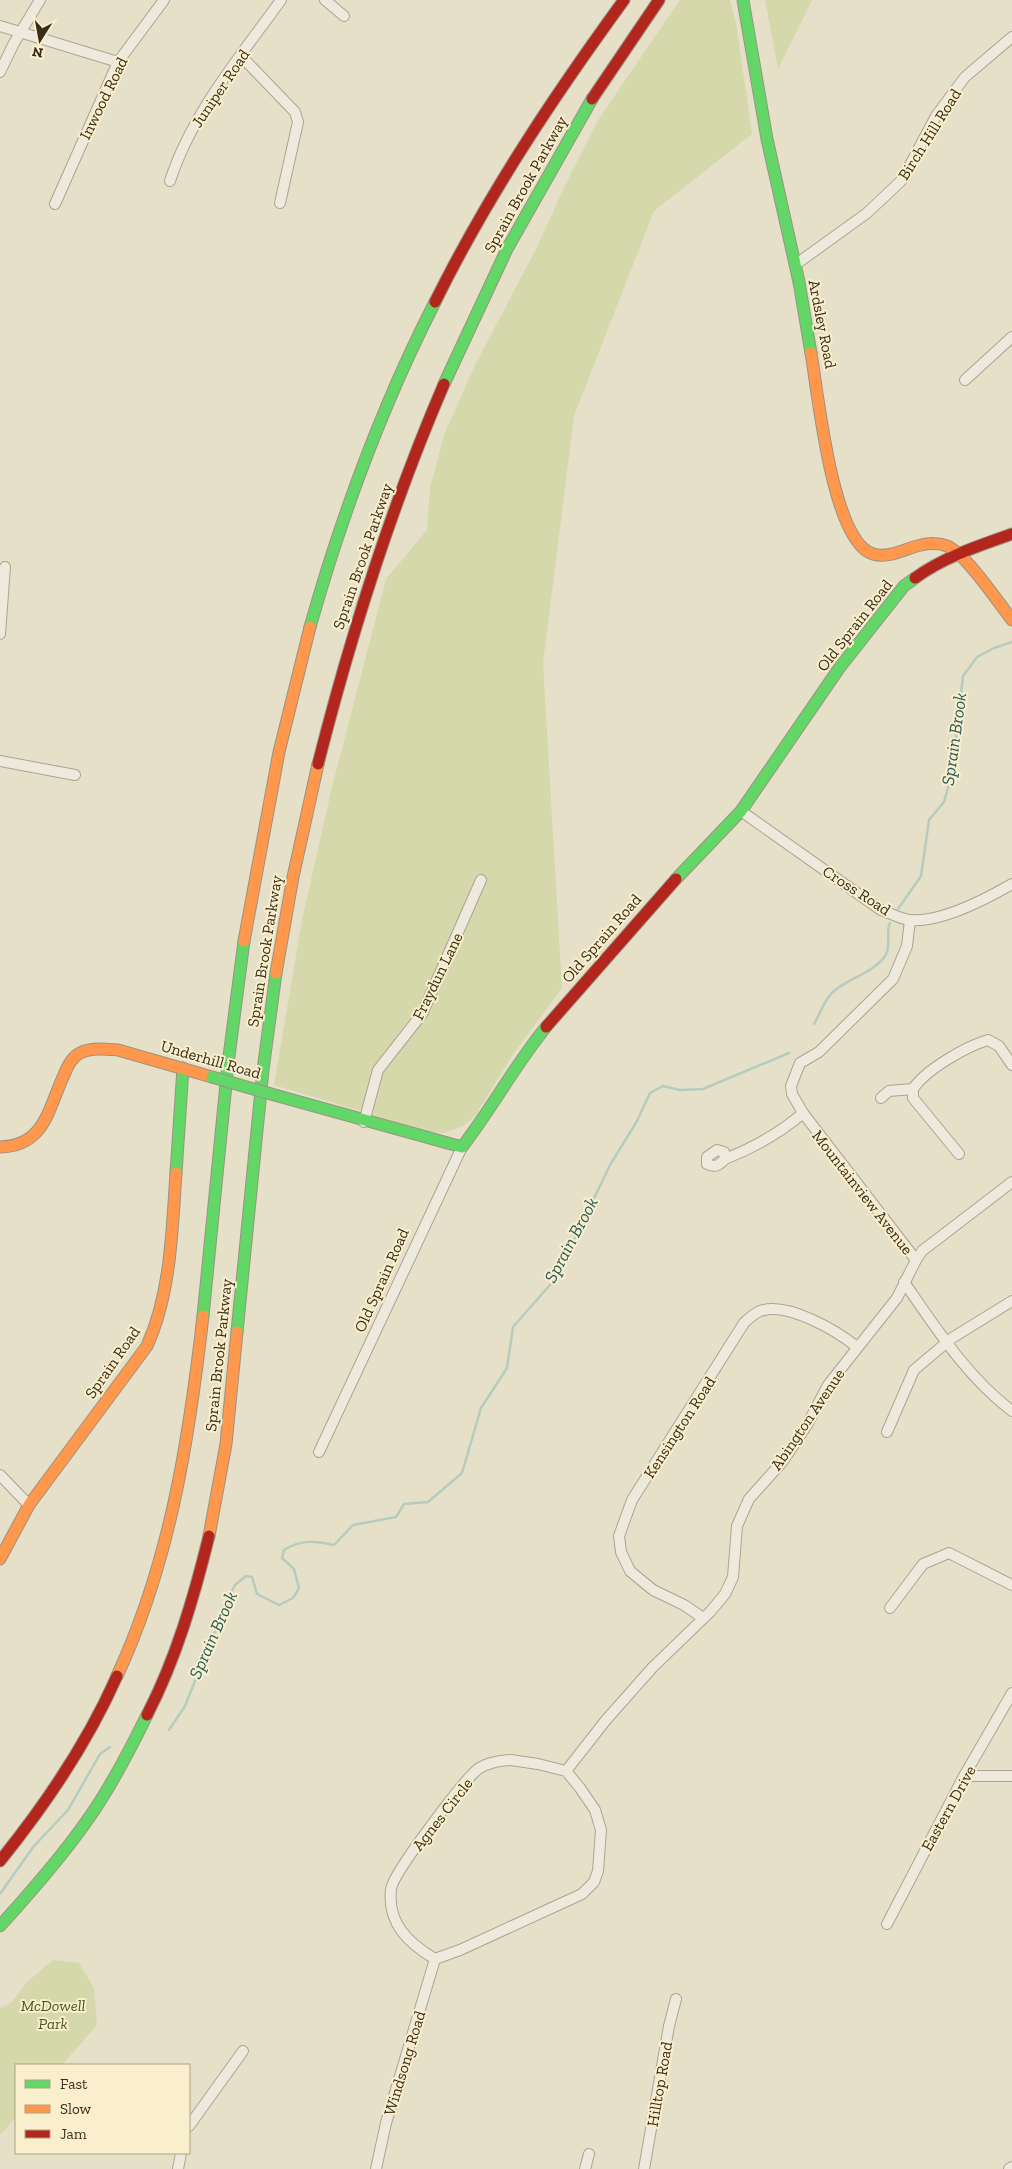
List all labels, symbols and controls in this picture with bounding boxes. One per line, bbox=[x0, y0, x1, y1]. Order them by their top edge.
north arrow bbox=[15, 15, 65, 65]
text: N bbox=[30, 43, 44, 62]
street label: Juniper Road bbox=[187, 45, 254, 131]
street label: Inwood Road bbox=[75, 54, 132, 143]
street label: Birch Hill Road bbox=[894, 85, 965, 183]
street label: Sprain Brook Parkway bbox=[480, 112, 571, 256]
street label: Ardsley Road bbox=[805, 278, 840, 370]
street label: Sprain Brook Parkway bbox=[329, 480, 397, 632]
street label: Old Sprain Road bbox=[813, 575, 896, 675]
water label: Sprain Brook bbox=[937, 691, 971, 787]
street label: Cross Road bbox=[819, 861, 895, 920]
street label: Sprain Brook Parkway bbox=[243, 873, 286, 1028]
street label: Old Sprain Road bbox=[558, 890, 645, 987]
street label: Fraydun Lane bbox=[408, 929, 467, 1023]
street label: Underhill Road bbox=[159, 1036, 263, 1083]
street label: Mountainview Avenue bbox=[808, 1126, 917, 1258]
water label: Sprain Brook bbox=[539, 1193, 603, 1287]
street label: Old Sprain Road bbox=[350, 1225, 413, 1335]
street label: Sprain Brook Parkway bbox=[201, 1277, 236, 1432]
street label: Sprain Road bbox=[81, 1322, 144, 1402]
street label: Abington Avenue bbox=[766, 1365, 848, 1474]
street label: Kensington Road bbox=[639, 1373, 719, 1482]
water label: Sprain Brook bbox=[184, 1588, 242, 1682]
street label: Eastern Drive bbox=[917, 1762, 980, 1854]
street label: Agnes Circle bbox=[408, 1774, 477, 1854]
park label: McDowell Park bbox=[21, 1996, 86, 2033]
street label: Windsong Road bbox=[380, 2008, 429, 2118]
street label: Hilltop Road bbox=[643, 2040, 676, 2128]
legend bbox=[15, 2064, 190, 2154]
text: Fast bbox=[60, 2075, 88, 2093]
text: Slow bbox=[60, 2100, 92, 2118]
text: Jam bbox=[60, 2125, 87, 2143]

